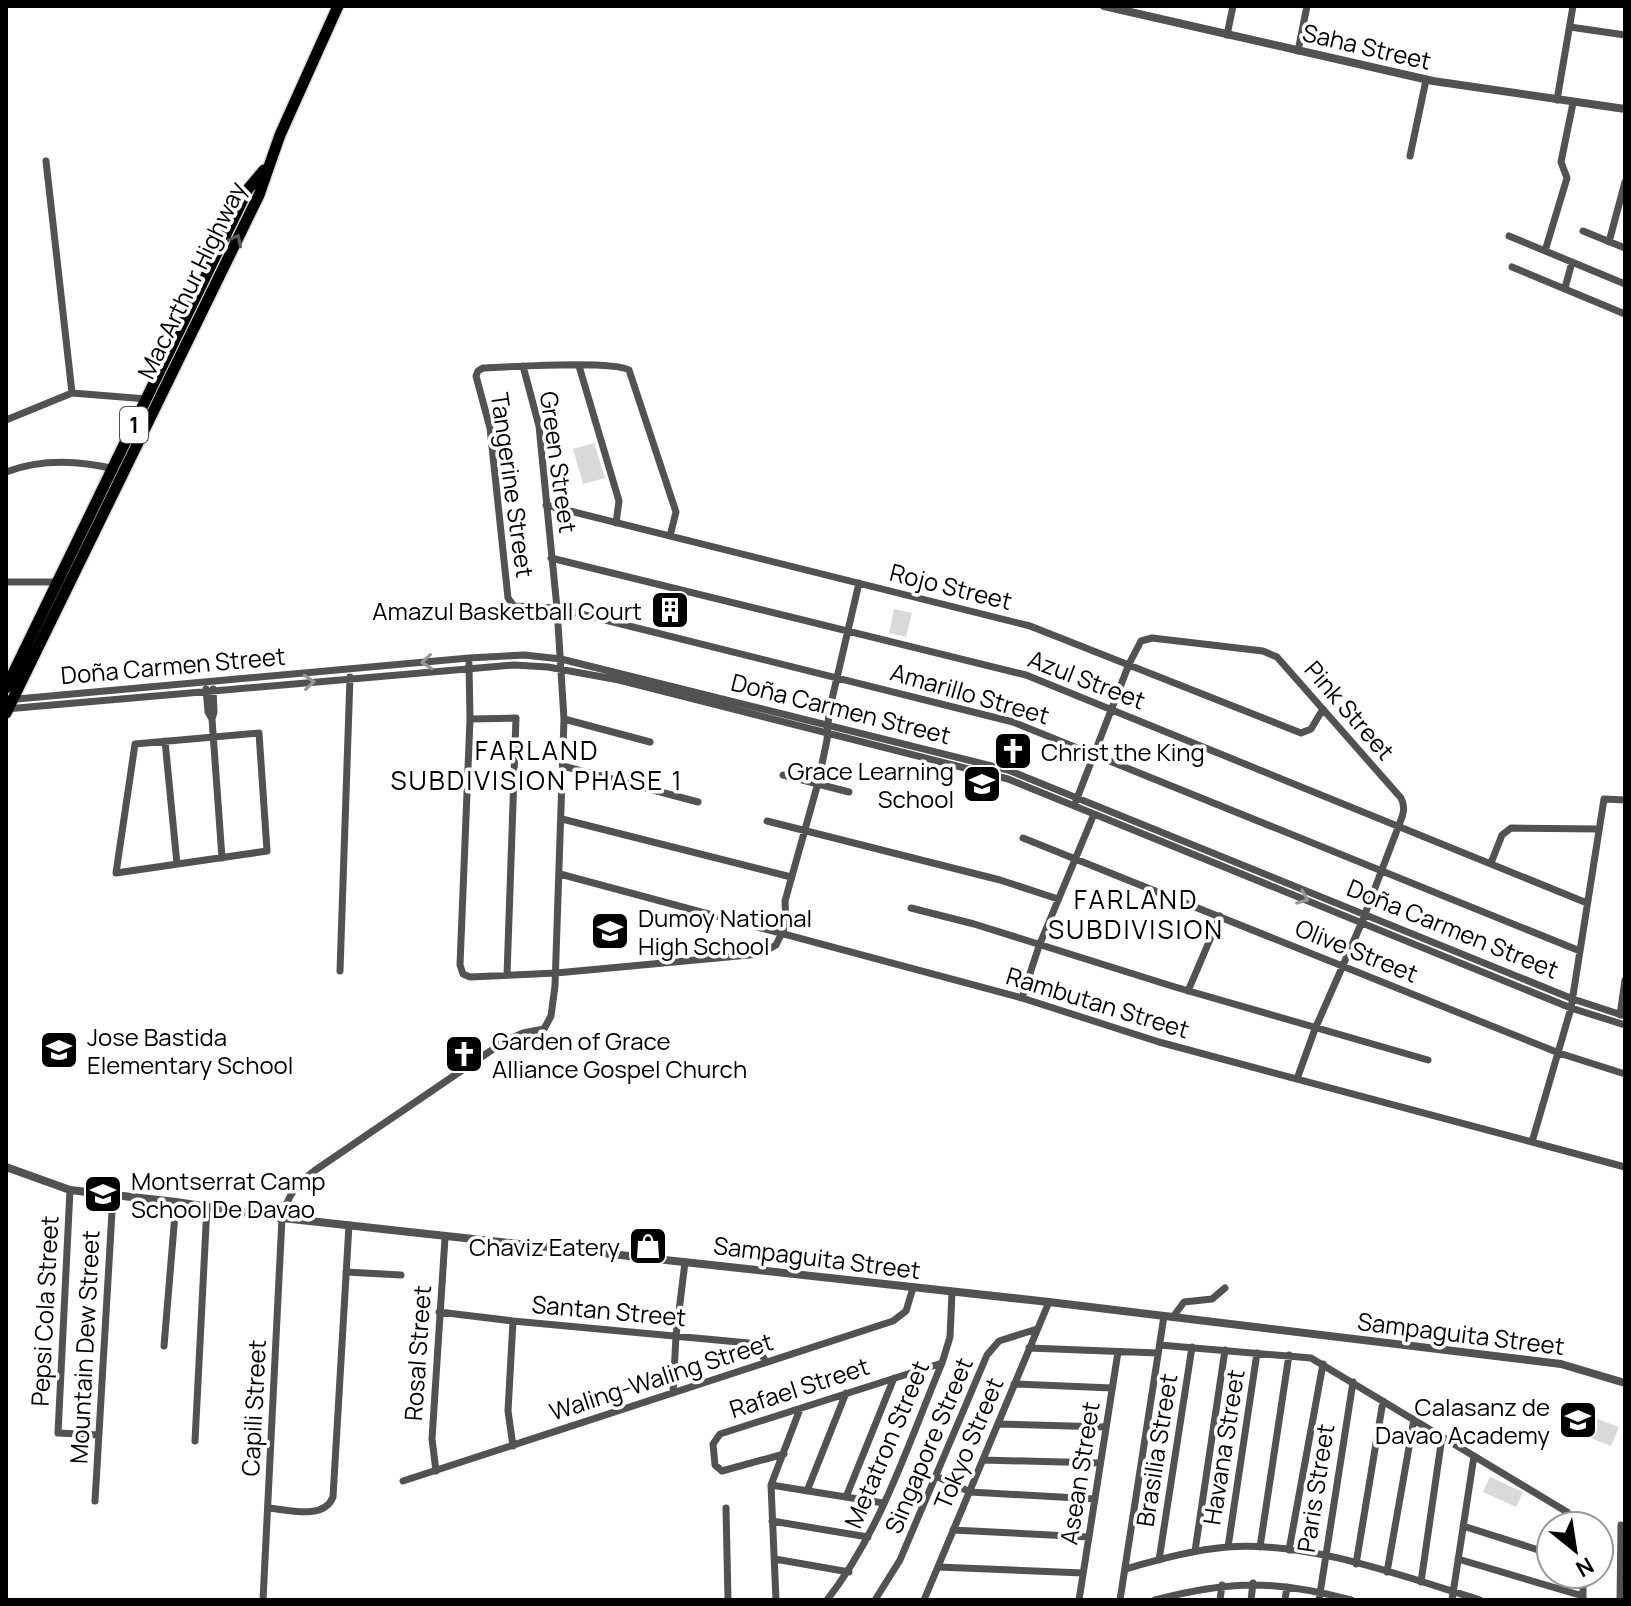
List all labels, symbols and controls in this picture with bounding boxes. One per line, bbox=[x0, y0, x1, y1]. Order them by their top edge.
street label: Saha Street bbox=[1299, 15, 1435, 77]
street label: MacArthur Highway bbox=[129, 176, 253, 384]
one-way arrow bbox=[226, 234, 242, 249]
street label: Green Street bbox=[533, 389, 585, 535]
street label: Tangerine Street bbox=[484, 391, 542, 579]
road number: 1 bbox=[120, 407, 148, 443]
street label: Rojo Street bbox=[886, 555, 1016, 617]
building icon: Amazul Basketball Court bbox=[649, 589, 691, 631]
place label: Amazul Basketball Court bbox=[372, 594, 642, 627]
street label: Doña Carmen Street bbox=[59, 639, 287, 691]
street label: Azul Street bbox=[1024, 642, 1150, 716]
one-way arrow bbox=[420, 653, 433, 670]
street label: Pink Street bbox=[1298, 653, 1402, 767]
street label: Amarillo Street bbox=[887, 655, 1053, 731]
street label: Doña Carmen Street bbox=[728, 665, 954, 751]
one-way arrow bbox=[303, 674, 316, 691]
church icon: Christ the King bbox=[992, 730, 1034, 772]
district label: FARLAND SUBDIVISION PHASE 1 bbox=[390, 732, 684, 798]
place label: Christ the King bbox=[1041, 735, 1205, 768]
place label: Grace Learning School bbox=[787, 754, 954, 815]
school or university icon: Grace Learning School bbox=[961, 763, 1003, 805]
street label: Doña Carmen Street bbox=[1342, 870, 1564, 986]
district label: FARLAND SUBDIVISION bbox=[1048, 881, 1224, 947]
one-way arrow bbox=[1295, 888, 1309, 905]
place label: Dumoy National High School bbox=[638, 901, 812, 962]
school or university icon: Dumoy National High School bbox=[589, 910, 631, 952]
street label: Olive Street bbox=[1291, 910, 1423, 990]
street label: Rambutan Street bbox=[1002, 958, 1194, 1046]
place label: Jose Bastida Elementary School bbox=[87, 1020, 293, 1081]
place label: Garden of Grace Alliance Gospel Church bbox=[492, 1024, 747, 1085]
school or university icon: Jose Bastida Elementary School bbox=[38, 1029, 80, 1071]
church icon: Garden of Grace Alliance Gospel Church bbox=[443, 1033, 485, 1075]
place label: Montserrat Camp School De Davao bbox=[131, 1164, 326, 1225]
school or university icon: Montserrat Camp School De Davao bbox=[82, 1173, 124, 1215]
street label: Pepsi Cola Street bbox=[23, 1215, 65, 1407]
shop icon: Chaviz Eatery bbox=[627, 1225, 669, 1267]
street label: Sampaguita Street bbox=[712, 1228, 922, 1286]
street label: Mountain Dew Street bbox=[61, 1229, 107, 1465]
place label: Chaviz Eatery bbox=[469, 1230, 620, 1263]
street label: Rosal Street bbox=[396, 1284, 438, 1422]
street label: Santan Street bbox=[530, 1287, 688, 1333]
street label: Sampaguita Street bbox=[1356, 1304, 1566, 1362]
street label: Waling-Waling Street bbox=[545, 1324, 777, 1428]
street label: Capili Street bbox=[233, 1339, 273, 1477]
street label: Rafael Street bbox=[725, 1349, 873, 1425]
street label: Singapore Street bbox=[876, 1352, 980, 1538]
street label: Metatron Street bbox=[836, 1355, 936, 1533]
street label: Havana Street bbox=[1194, 1367, 1252, 1527]
street label: Brasilia Street bbox=[1128, 1371, 1184, 1529]
street label: Tokyo Street bbox=[925, 1372, 1011, 1514]
place label: Calasanz de Davao Academy bbox=[1375, 1390, 1550, 1451]
street label: Asean Street bbox=[1051, 1399, 1107, 1547]
school or university icon: Calasanz de Davao Academy bbox=[1557, 1399, 1599, 1441]
street label: Paris Street bbox=[1289, 1422, 1341, 1554]
north arrow bbox=[1535, 1510, 1615, 1590]
text: N bbox=[1571, 1550, 1599, 1584]

